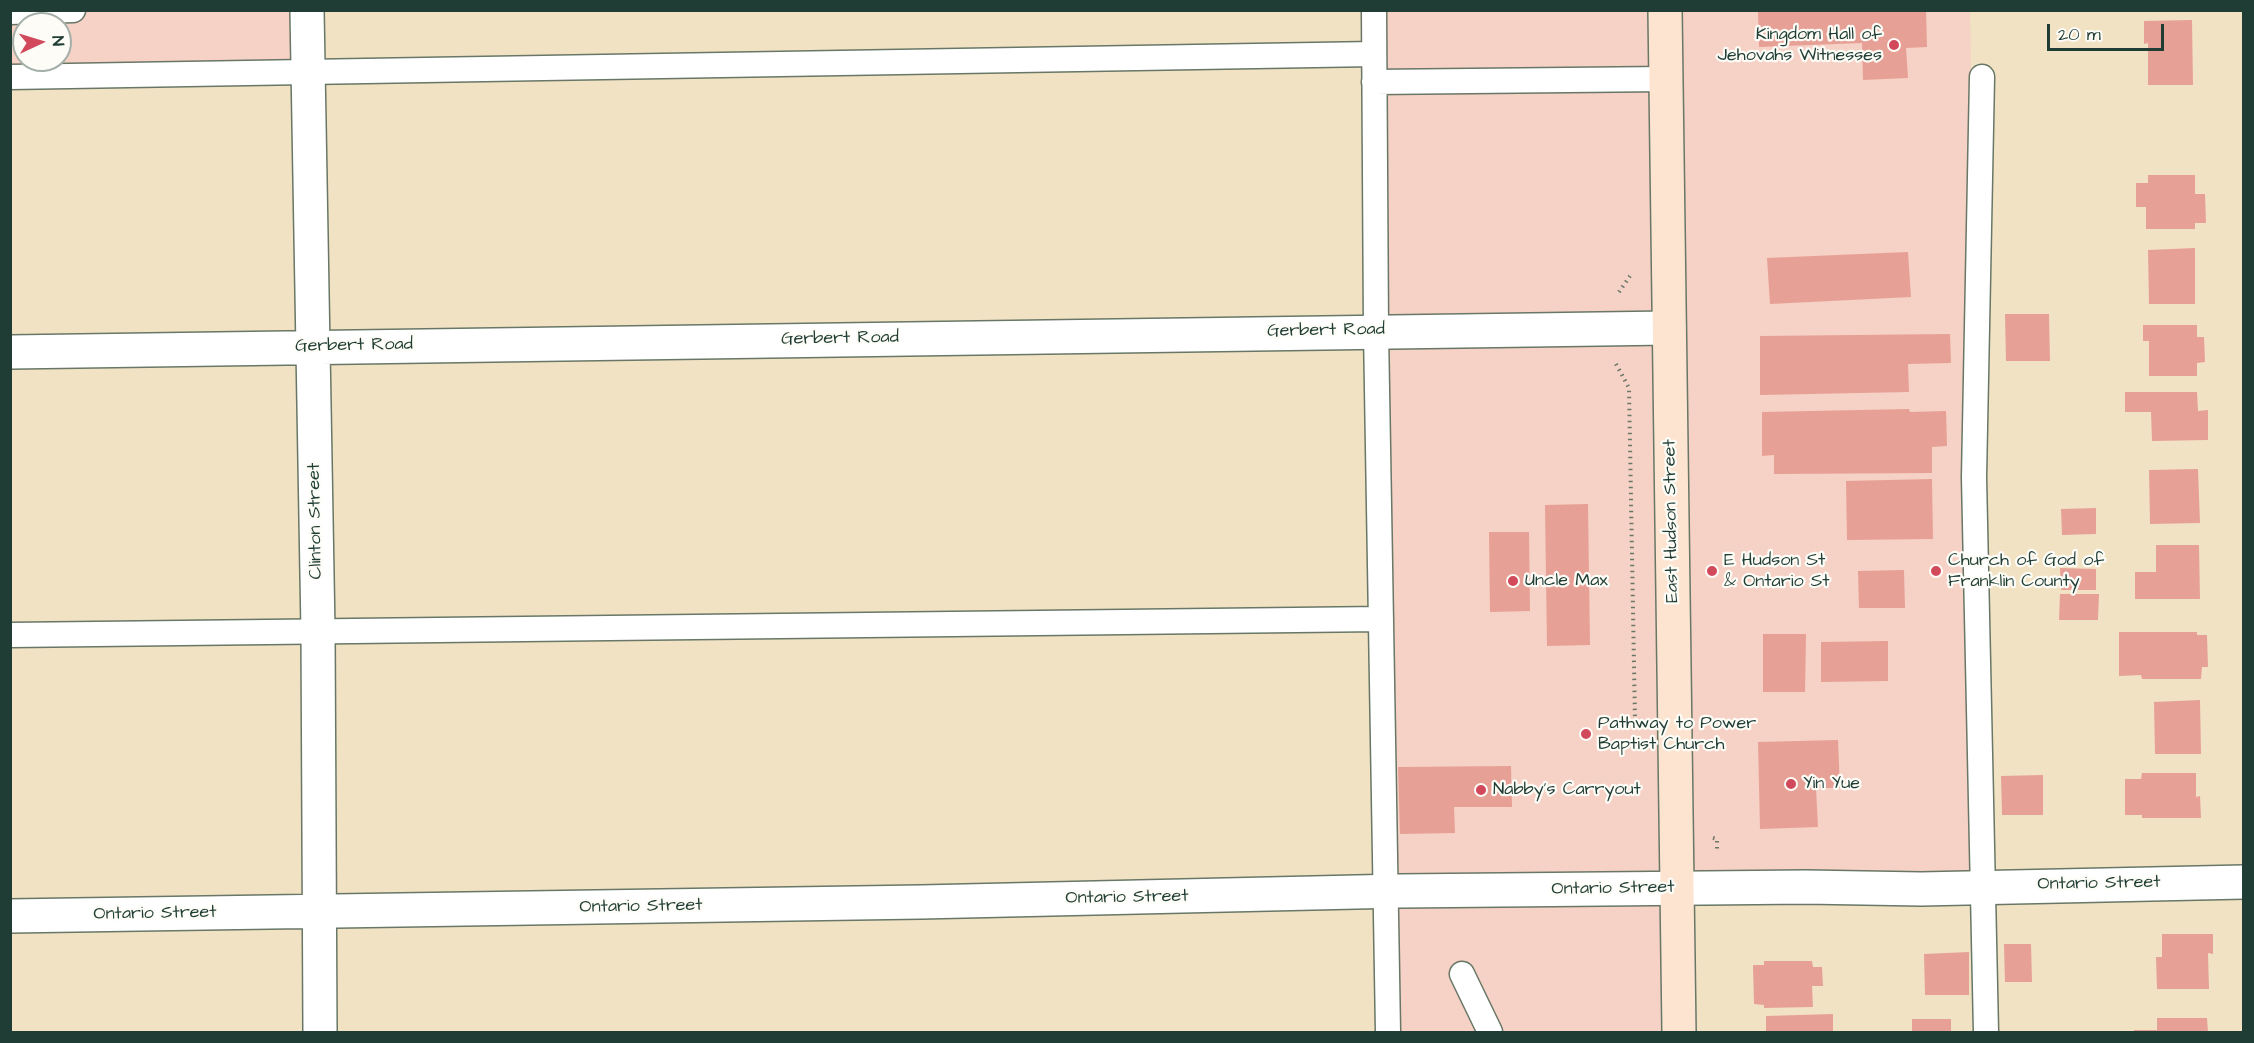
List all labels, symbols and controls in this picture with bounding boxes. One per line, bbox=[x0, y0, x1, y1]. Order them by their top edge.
north arrow bbox=[12, 12, 72, 72]
scale bar bbox=[2050, 12, 2167, 50]
text: 20 m bbox=[2058, 22, 2101, 47]
place label: Kingdom Hall of Jehovahs Witnesses bbox=[1718, 24, 1882, 66]
text: N bbox=[47, 35, 69, 47]
marker: Kingdom Hall of Jehovahs Witnesses bbox=[1887, 38, 1901, 52]
street label: Gerbert Road bbox=[1267, 319, 1385, 343]
street label: Gerbert Road bbox=[781, 327, 899, 351]
street label: Gerbert Road bbox=[295, 334, 413, 358]
street label: East Hudson Street bbox=[1660, 439, 1684, 603]
street label: Clinton Street bbox=[304, 463, 328, 579]
place label: E Hudson St & Ontario St bbox=[1724, 550, 1830, 592]
place label: Church of God of Franklin County bbox=[1948, 550, 2104, 592]
marker: E Hudson St & Ontario St bbox=[1705, 564, 1719, 578]
marker: Church of God of Franklin County bbox=[1929, 564, 1943, 578]
place label: Uncle Max bbox=[1525, 570, 1608, 592]
marker: Uncle Max bbox=[1506, 574, 1520, 588]
place label: Pathway to Power Baptist Church bbox=[1598, 713, 1756, 756]
marker: Pathway to Power Baptist Church bbox=[1579, 727, 1593, 741]
place label: Yin Yue bbox=[1803, 773, 1860, 795]
marker: Yin Yue bbox=[1784, 777, 1798, 791]
place label: Nabby's Carryout bbox=[1493, 779, 1641, 801]
marker: Nabby's Carryout bbox=[1474, 783, 1488, 797]
street label: Ontario Street bbox=[2037, 872, 2161, 896]
street label: Ontario Street bbox=[1551, 877, 1675, 901]
street label: Ontario Street bbox=[1065, 886, 1189, 910]
street label: Ontario Street bbox=[579, 895, 703, 919]
street label: Ontario Street bbox=[93, 902, 217, 926]

